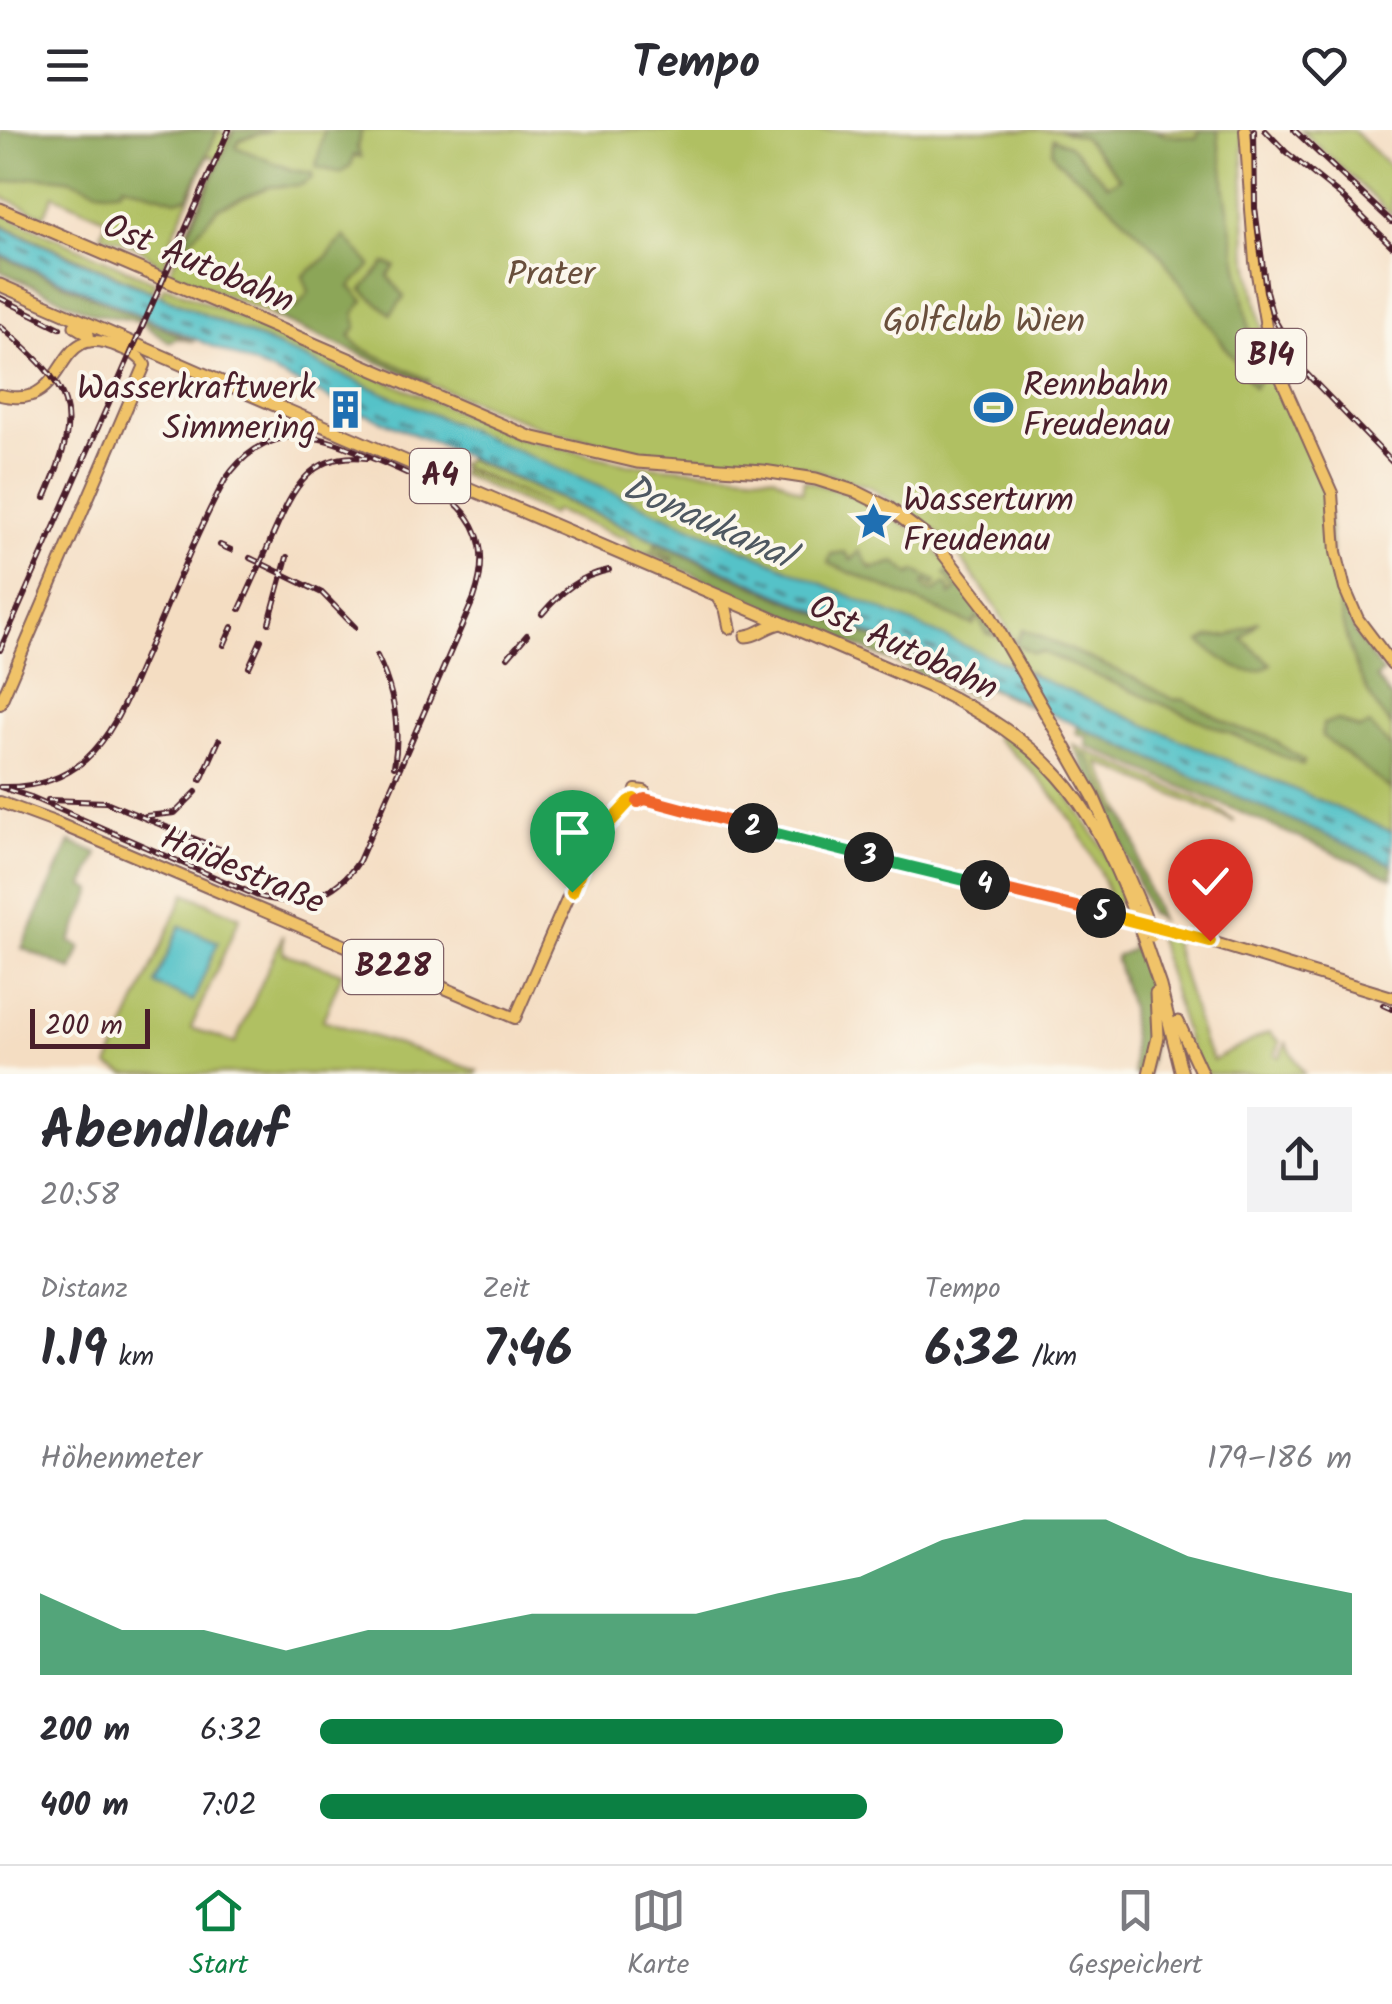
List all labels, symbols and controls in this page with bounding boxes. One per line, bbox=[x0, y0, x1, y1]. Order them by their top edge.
text: Tempo bbox=[632, 29, 760, 101]
icon: menu bbox=[40, 38, 95, 93]
icon: heart bbox=[1297, 38, 1352, 93]
street label: Ost Autobahn bbox=[93, 199, 303, 331]
park label: Prater bbox=[507, 248, 597, 304]
park label: Golfclub Wien bbox=[883, 295, 1085, 351]
road number: B14 bbox=[1236, 329, 1306, 383]
place label: Rennbahn Freudenau bbox=[1023, 359, 1171, 455]
place label: Wasserkraftwerk Simmering bbox=[77, 362, 317, 458]
sports icon: Rennbahn Freudenau bbox=[972, 386, 1014, 428]
building icon: Wasserkraftwerk Simmering bbox=[325, 389, 367, 431]
road number: A4 bbox=[410, 449, 470, 503]
water label: Donaukanal bbox=[612, 459, 808, 590]
place label: Wasserturm Freudenau bbox=[903, 474, 1074, 570]
place icon: Wasserturm Freudenau bbox=[852, 501, 894, 543]
street label: Ost Autobahn bbox=[799, 581, 1007, 717]
pin bbox=[530, 790, 615, 893]
pin: 2 bbox=[728, 803, 778, 853]
icon: arrive bbox=[545, 805, 600, 860]
text: 2 bbox=[745, 805, 761, 850]
street label: Haidestraße bbox=[151, 812, 333, 932]
pin: 3 bbox=[844, 832, 894, 882]
text: 3 bbox=[861, 834, 877, 879]
pin bbox=[1168, 839, 1253, 942]
icon: check bbox=[1183, 854, 1238, 909]
pin: 4 bbox=[960, 860, 1010, 910]
text: 4 bbox=[977, 862, 993, 907]
pin: 5 bbox=[1076, 888, 1126, 938]
text: 5 bbox=[1094, 890, 1108, 935]
road number: B228 bbox=[343, 940, 443, 994]
scale bar bbox=[30, 1004, 150, 1048]
text: 200 m bbox=[45, 1004, 123, 1049]
text: Abendlauf bbox=[40, 1090, 286, 1177]
button: share bbox=[1247, 1107, 1352, 1212]
text: 20:58 bbox=[40, 1171, 119, 1222]
text: Distanz bbox=[40, 1267, 128, 1312]
text: Zeit bbox=[482, 1267, 530, 1312]
text: Tempo bbox=[925, 1267, 1001, 1312]
text: 1.19 bbox=[40, 1312, 107, 1392]
text: 7:46 bbox=[482, 1312, 573, 1392]
text: 6:32 bbox=[925, 1312, 1021, 1392]
text: km bbox=[107, 1335, 154, 1380]
text: /km bbox=[1021, 1335, 1077, 1380]
text: Höhenmeter bbox=[40, 1434, 202, 1485]
text: 179–186 m bbox=[1207, 1434, 1352, 1485]
text: 200 m bbox=[40, 1706, 130, 1757]
text: 6:32 bbox=[200, 1706, 263, 1757]
text: 400 m bbox=[40, 1781, 129, 1832]
text: 7:02 bbox=[200, 1781, 257, 1832]
tab: Start bbox=[189, 1883, 248, 1988]
tab: Karte bbox=[627, 1883, 689, 1988]
tab: Gespeichert bbox=[1068, 1883, 1203, 1988]

